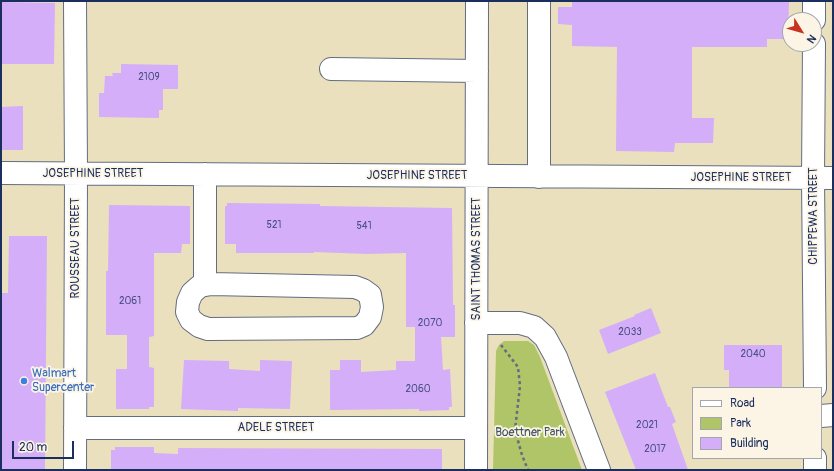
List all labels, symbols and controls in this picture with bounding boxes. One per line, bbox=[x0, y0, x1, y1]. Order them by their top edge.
north arrow bbox=[782, 12, 822, 52]
text: N bbox=[804, 32, 819, 46]
house number: 2109 bbox=[138, 71, 160, 83]
street label: JOSEPHINE STREET bbox=[43, 167, 143, 181]
street label: CHIPPEWA STREET bbox=[807, 167, 821, 265]
street label: JOSEPHINE STREET bbox=[367, 169, 467, 183]
street label: JOSEPHINE STREET bbox=[691, 171, 791, 185]
street label: SAINT THOMAS STREET bbox=[470, 197, 484, 321]
street label: ROUSSEAU STREET bbox=[69, 198, 83, 298]
house number: 521 bbox=[267, 219, 281, 231]
house number: 541 bbox=[356, 220, 372, 232]
house number: 2061 bbox=[119, 295, 141, 307]
house number: 2070 bbox=[418, 317, 442, 329]
house number: 2033 bbox=[618, 326, 642, 338]
house number: 2040 bbox=[740, 348, 766, 360]
place label: Walmart Supercenter bbox=[32, 367, 94, 395]
marker: Walmart Supercenter bbox=[19, 376, 29, 386]
house number: 2060 bbox=[405, 383, 431, 395]
legend bbox=[692, 387, 822, 459]
text: Road bbox=[730, 396, 755, 411]
text: Park bbox=[730, 416, 751, 431]
house number: 2021 bbox=[636, 419, 658, 431]
street label: ADELE STREET bbox=[238, 421, 314, 435]
park label: Boettner Park bbox=[495, 426, 565, 440]
scale bar bbox=[14, 433, 76, 459]
text: Building bbox=[730, 436, 769, 451]
text: 20 m bbox=[19, 440, 47, 455]
house number: 2017 bbox=[644, 443, 666, 455]

